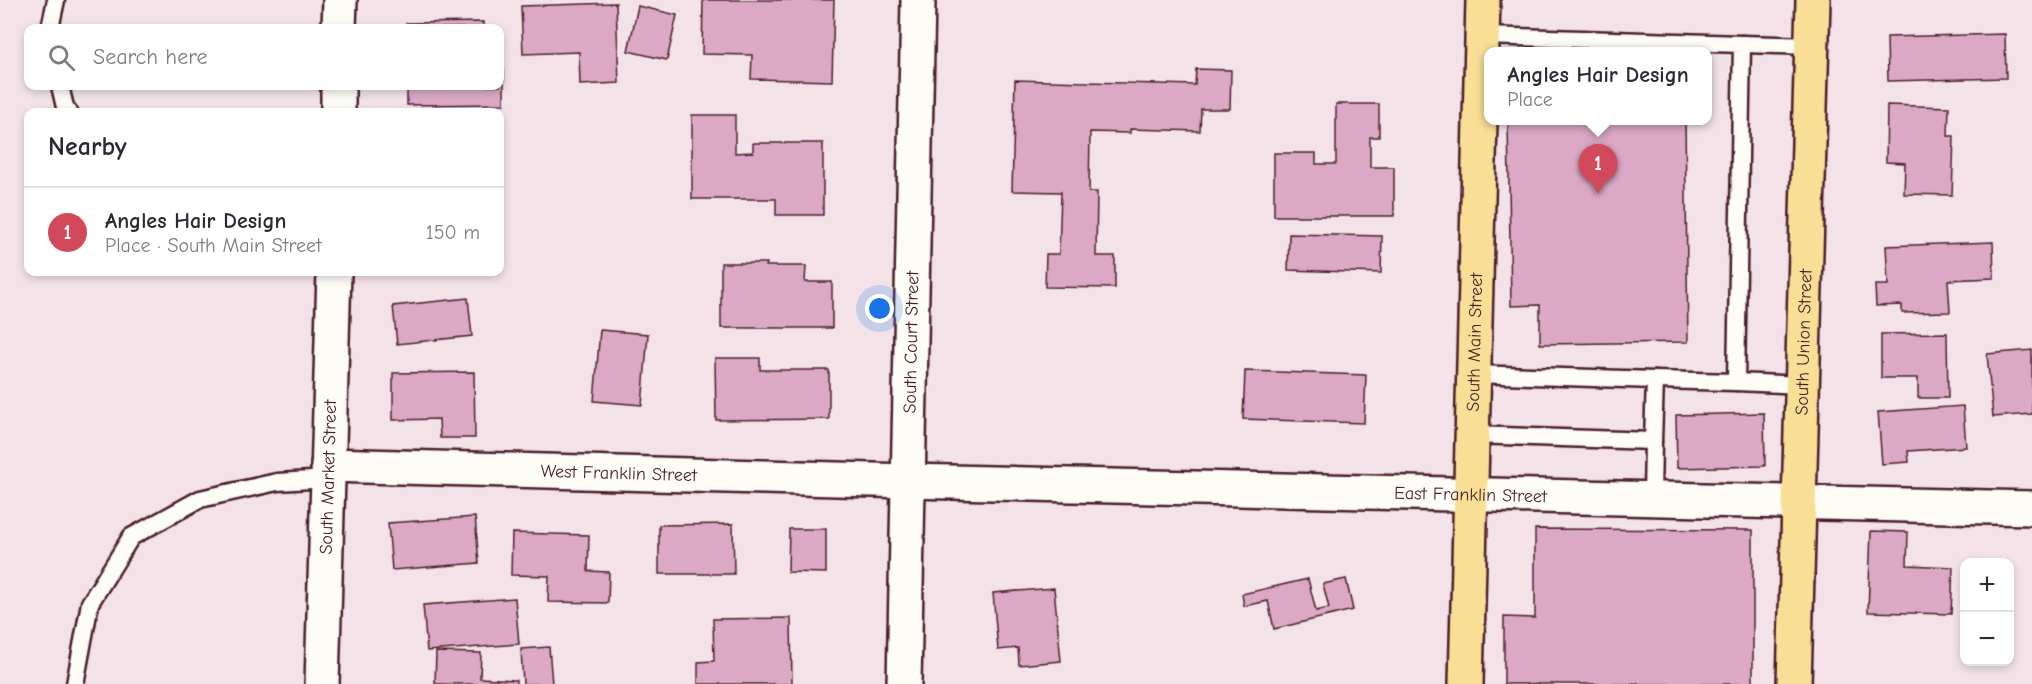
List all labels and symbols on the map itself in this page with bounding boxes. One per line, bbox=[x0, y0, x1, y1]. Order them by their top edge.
pin: 1 bbox=[1578, 144, 1618, 194]
street label: South Union Street bbox=[1791, 268, 1817, 416]
street label: South Court Street bbox=[900, 270, 923, 414]
street label: South Main Street bbox=[1463, 271, 1487, 412]
your location bbox=[865, 294, 894, 323]
street label: South Market Street bbox=[316, 399, 341, 555]
street label: West Franklin Street bbox=[540, 461, 698, 486]
street label: East Franklin Street bbox=[1394, 483, 1548, 507]

